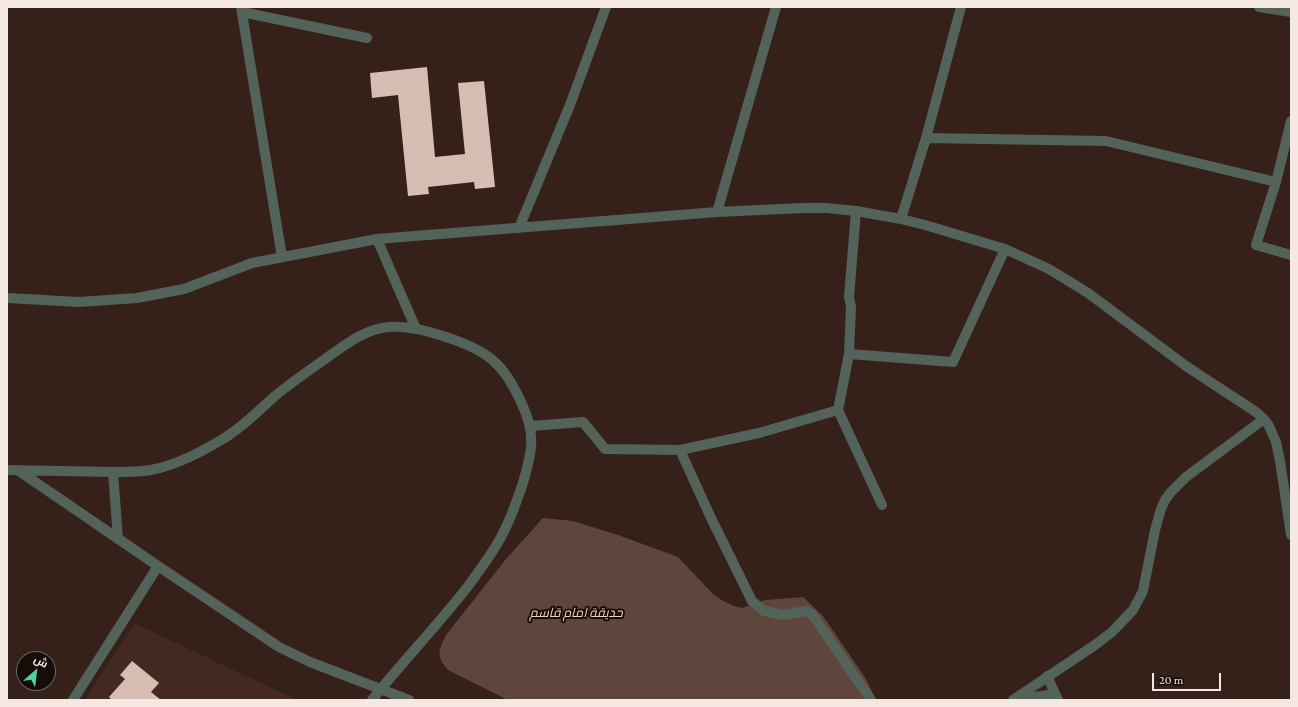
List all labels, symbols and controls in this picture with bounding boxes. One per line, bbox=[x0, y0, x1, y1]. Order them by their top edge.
park label: حديقة امام قاسم bbox=[529, 605, 623, 621]
north arrow bbox=[16, 651, 56, 691]
text: ش bbox=[32, 653, 50, 670]
scale bar bbox=[1154, 665, 1223, 691]
text: 20 m bbox=[1159, 673, 1183, 687]

